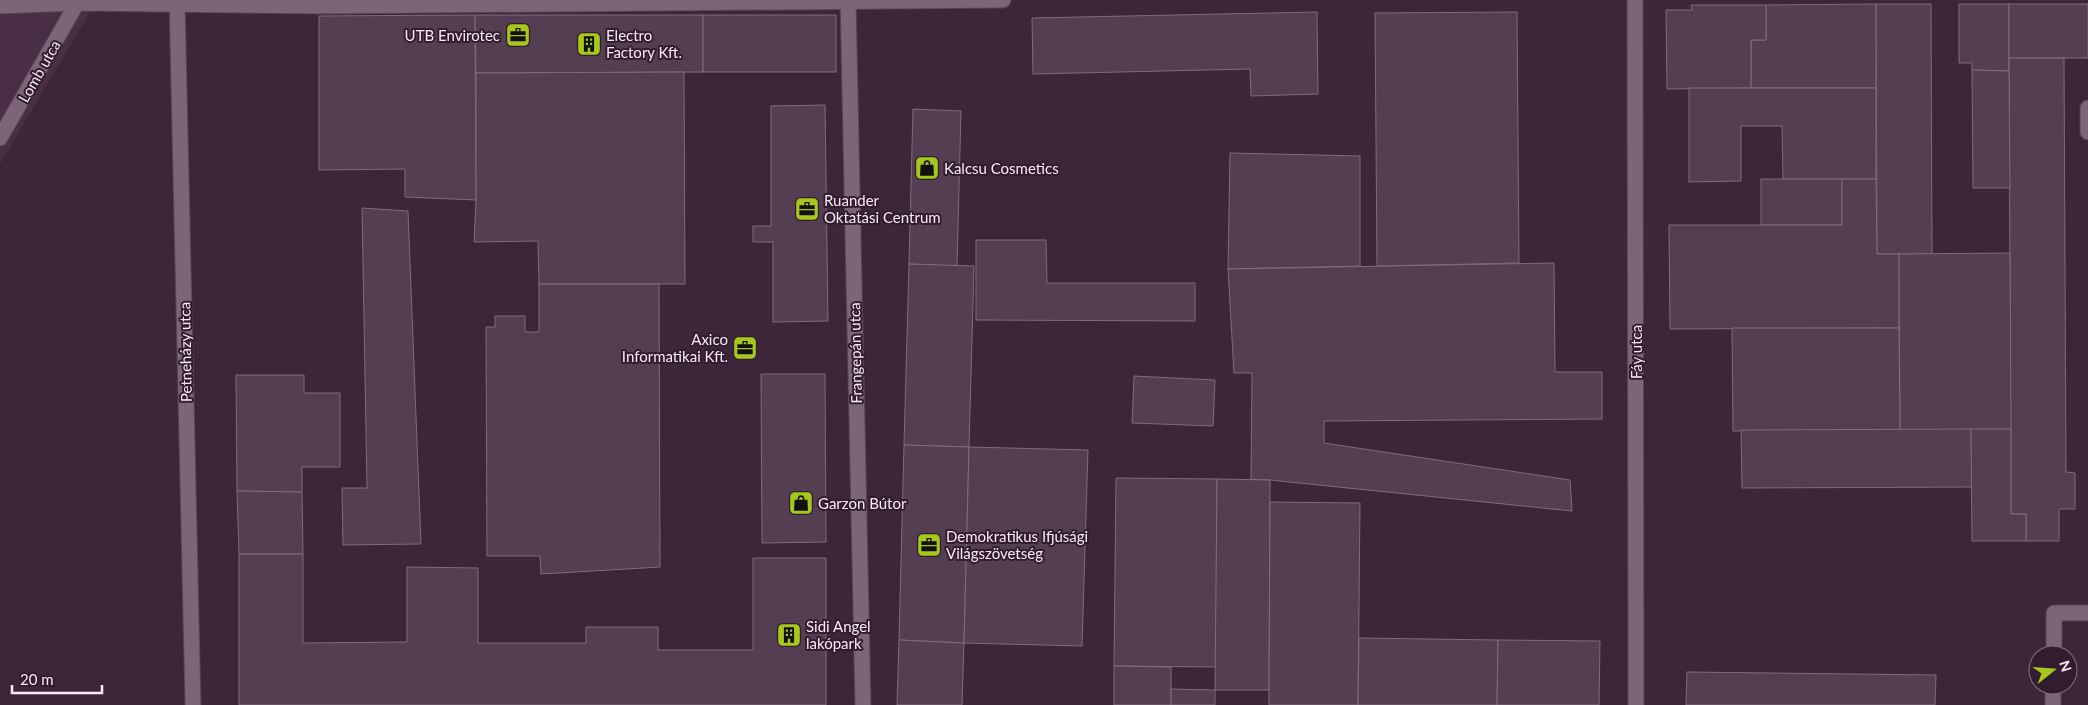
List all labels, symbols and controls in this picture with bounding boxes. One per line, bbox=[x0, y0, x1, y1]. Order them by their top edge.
office icon: UTB Envirotec bbox=[505, 22, 531, 48]
place label: UTB Envirotec bbox=[405, 26, 500, 44]
place label: Electro Factory Kft. bbox=[606, 26, 682, 61]
building icon: Electro Factory Kft. bbox=[576, 31, 602, 57]
street label: Lomb utca bbox=[14, 37, 64, 105]
shop icon: Kalcsu Cosmetics bbox=[914, 155, 940, 181]
place label: Kalcsu Cosmetics bbox=[944, 159, 1059, 177]
place label: Ruander Oktatási Centrum bbox=[824, 191, 941, 226]
office icon: Ruander Oktatási Centrum bbox=[794, 196, 820, 222]
street label: Petneházy utca bbox=[175, 302, 195, 402]
street label: Frangepán utca bbox=[845, 302, 865, 404]
street label: Fáy utca bbox=[1627, 325, 1645, 379]
place label: Axico Informatikai Kft. bbox=[622, 330, 728, 365]
office icon: Axico Informatikai Kft. bbox=[732, 335, 758, 361]
shop icon: Garzon Bútor bbox=[788, 490, 814, 516]
place label: Garzon Bútor bbox=[818, 494, 907, 512]
place label: Demokratikus Ifjúsági Világszövetség bbox=[946, 527, 1088, 562]
office icon: Demokratikus Ifjúsági Világszövetség bbox=[916, 532, 942, 558]
place label: Sidi Angel lakópark bbox=[806, 617, 871, 652]
building icon: Sidi Angel lakópark bbox=[776, 622, 802, 648]
north arrow bbox=[2028, 645, 2078, 695]
text: N bbox=[2056, 658, 2076, 674]
scale bar bbox=[12, 662, 102, 694]
text: 20 m bbox=[20, 670, 54, 688]

